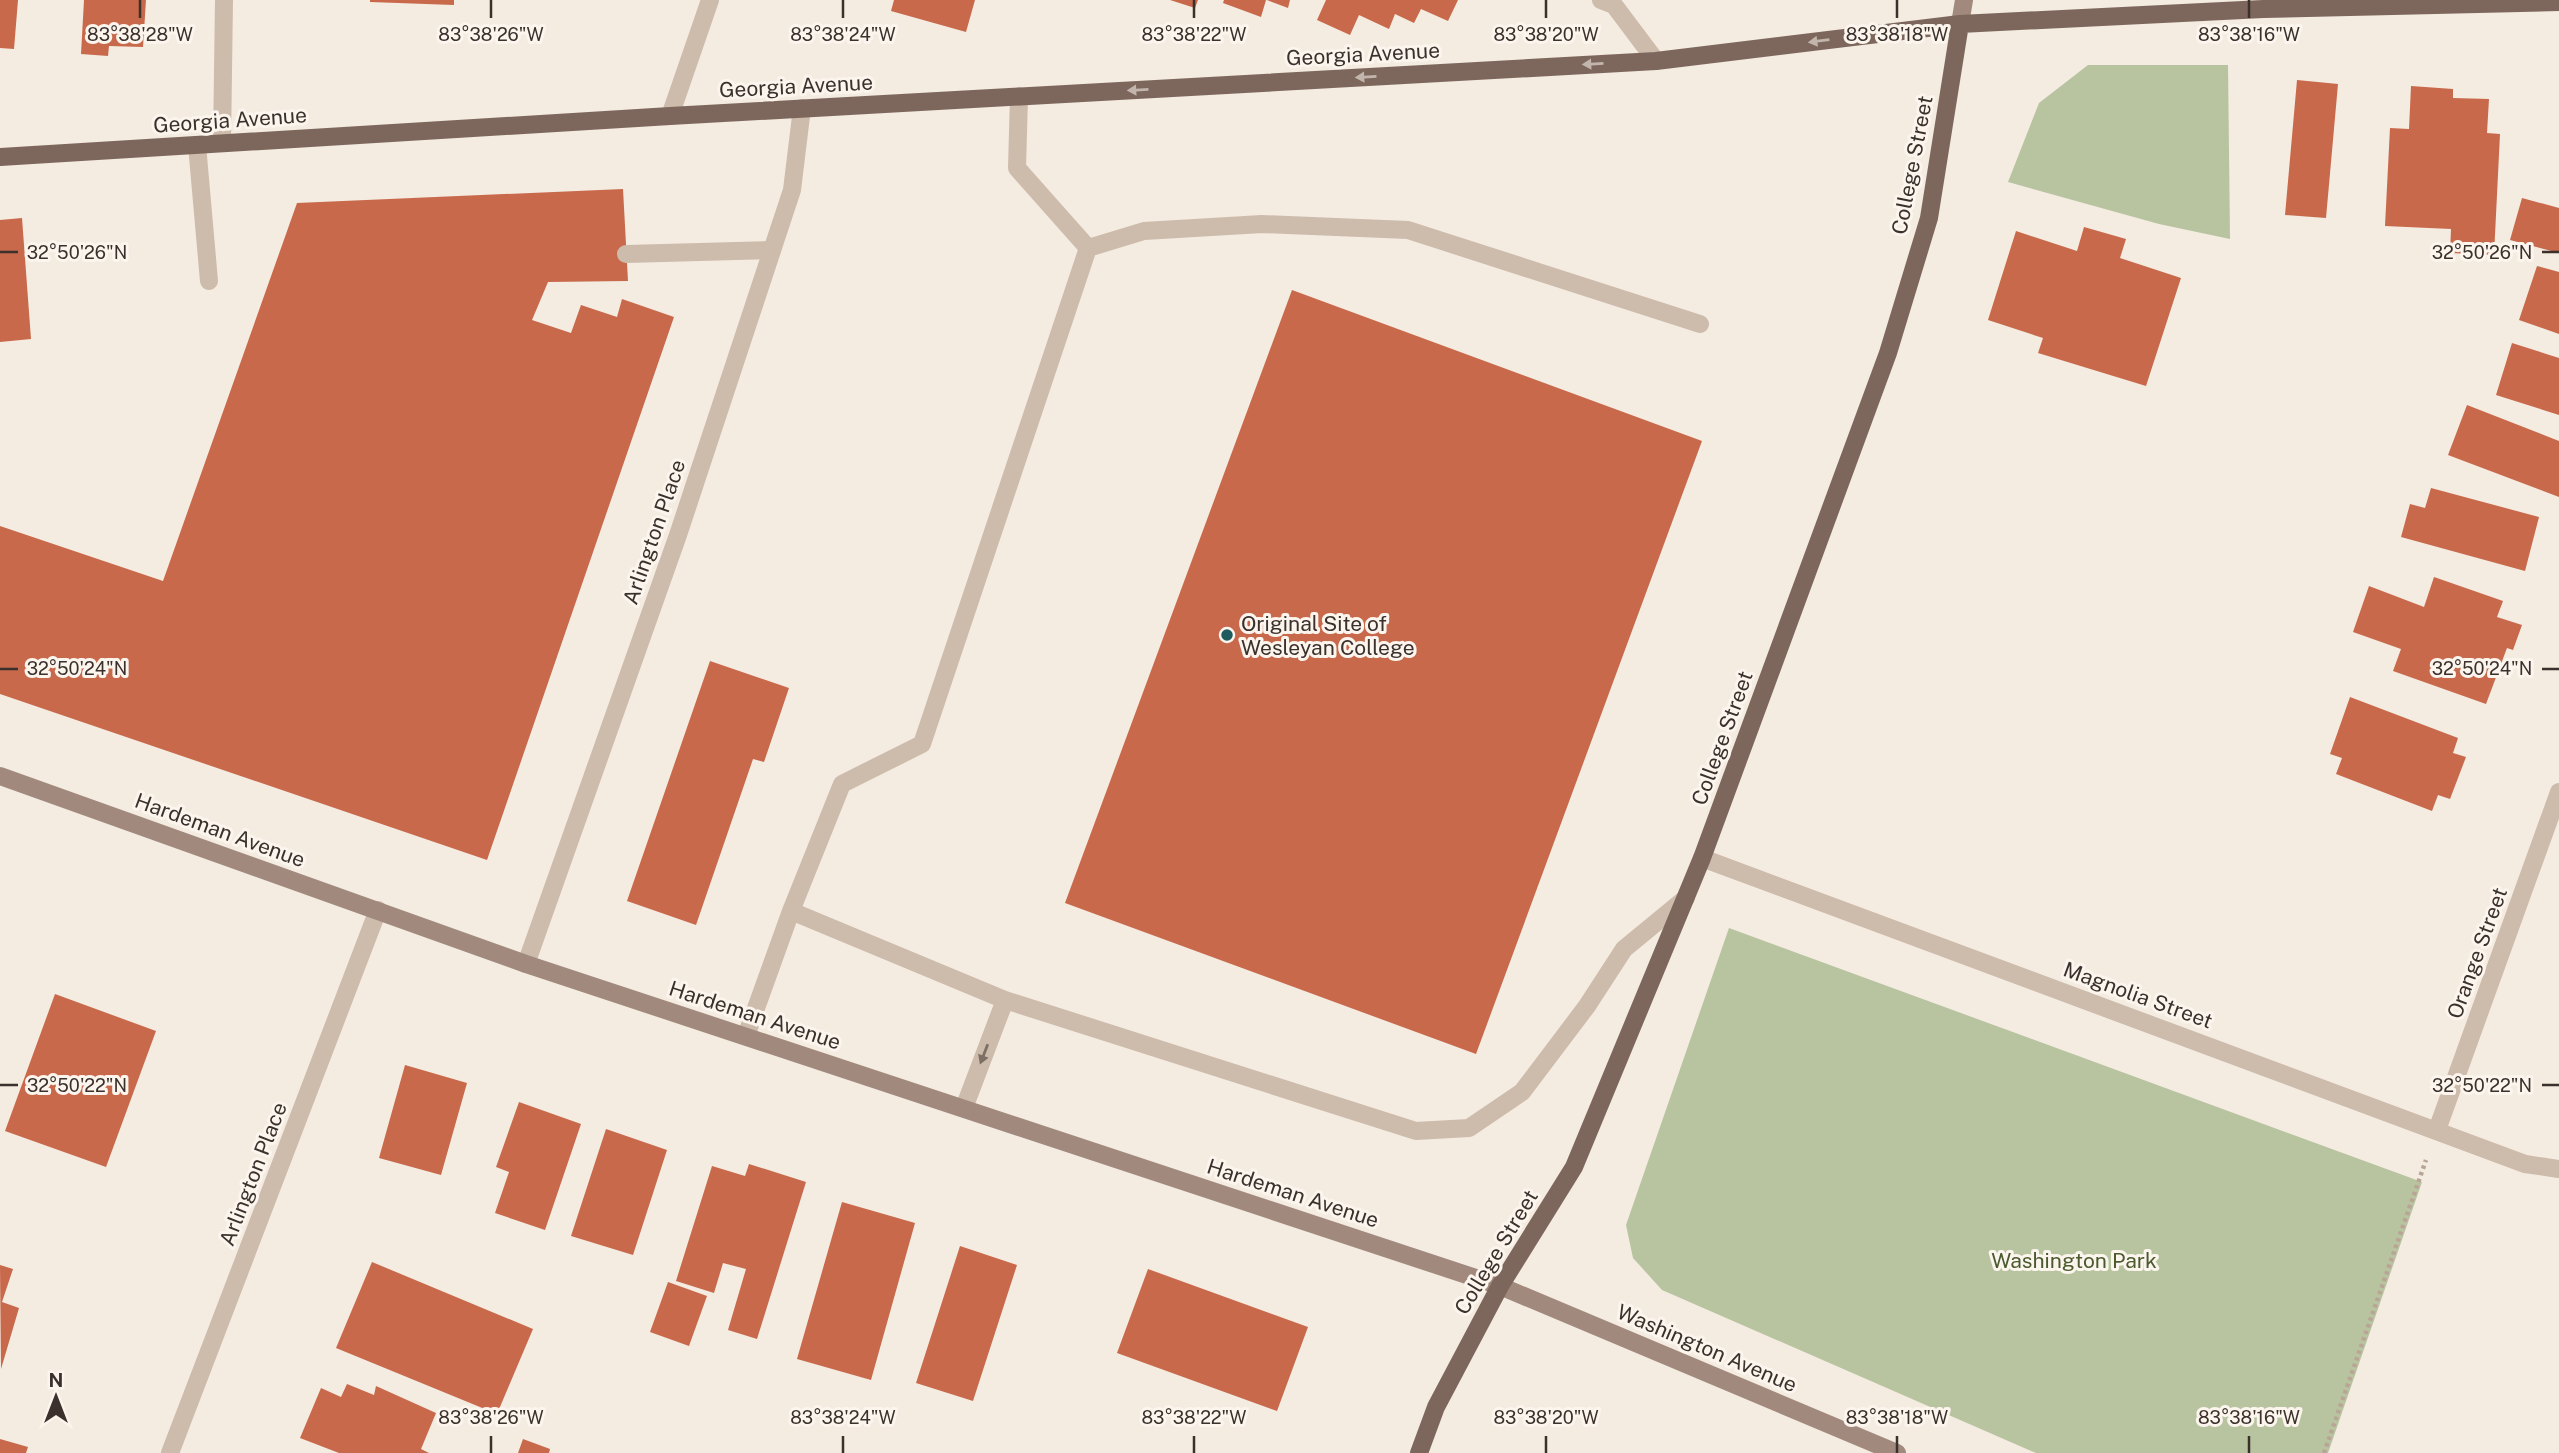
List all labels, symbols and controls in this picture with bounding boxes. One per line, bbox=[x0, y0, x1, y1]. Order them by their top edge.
text: 83°38'28"W bbox=[87, 24, 193, 45]
text: 83°38'26"W bbox=[438, 24, 544, 45]
text: 83°38'24"W bbox=[790, 24, 896, 45]
text: 83°38'22"W bbox=[1142, 24, 1246, 45]
text: 83°38'20"W bbox=[1493, 24, 1599, 45]
text: 83°38'18"W bbox=[1846, 24, 1948, 45]
text: 83°38'16"W bbox=[2198, 24, 2300, 45]
one-way arrow bbox=[1808, 36, 1830, 47]
street label: Georgia Avenue bbox=[1285, 37, 1441, 71]
one-way arrow bbox=[1582, 59, 1604, 70]
street label: Georgia Avenue bbox=[718, 69, 874, 103]
one-way arrow bbox=[1354, 72, 1376, 83]
one-way arrow bbox=[1127, 84, 1149, 95]
street label: College Street bbox=[1886, 93, 1938, 237]
street label: Georgia Avenue bbox=[152, 102, 308, 138]
text: 32°50'26"N bbox=[27, 242, 127, 263]
text: 32°50'26"N bbox=[2432, 242, 2532, 263]
street label: Arlington Place bbox=[618, 456, 690, 608]
place label: Original Site of Wesleyan College bbox=[1241, 611, 1415, 660]
marker: Original Site of Wesleyan College bbox=[1219, 627, 1235, 643]
text: 32°50'24"N bbox=[27, 658, 127, 679]
text: 32°50'24"N bbox=[2432, 658, 2532, 679]
street label: College Street bbox=[1686, 668, 1758, 808]
street label: Hardeman Avenue bbox=[132, 788, 308, 872]
street label: Orange Street bbox=[2442, 884, 2512, 1022]
street label: Magnolia Street bbox=[2060, 956, 2216, 1034]
street label: Hardeman Avenue bbox=[666, 975, 844, 1055]
one-way arrow bbox=[979, 1043, 990, 1064]
text: 32°50'22"N bbox=[27, 1075, 127, 1096]
text: 32°50'22"N bbox=[2432, 1075, 2532, 1096]
street label: Arlington Place bbox=[214, 1099, 292, 1249]
street label: Hardeman Avenue bbox=[1204, 1153, 1382, 1233]
street label: College Street bbox=[1449, 1185, 1543, 1319]
park label: Washington Park bbox=[1991, 1248, 2157, 1273]
street label: Washington Avenue bbox=[1613, 1299, 1801, 1397]
north arrow bbox=[21, 1362, 91, 1432]
text: N bbox=[49, 1369, 63, 1391]
text: 83°38'26"W bbox=[438, 1407, 544, 1428]
text: 83°38'24"W bbox=[790, 1407, 896, 1428]
text: 83°38'22"W bbox=[1142, 1407, 1246, 1428]
text: 83°38'20"W bbox=[1493, 1407, 1599, 1428]
text: 83°38'18"W bbox=[1846, 1407, 1948, 1428]
text: 83°38'16"W bbox=[2198, 1407, 2300, 1428]

